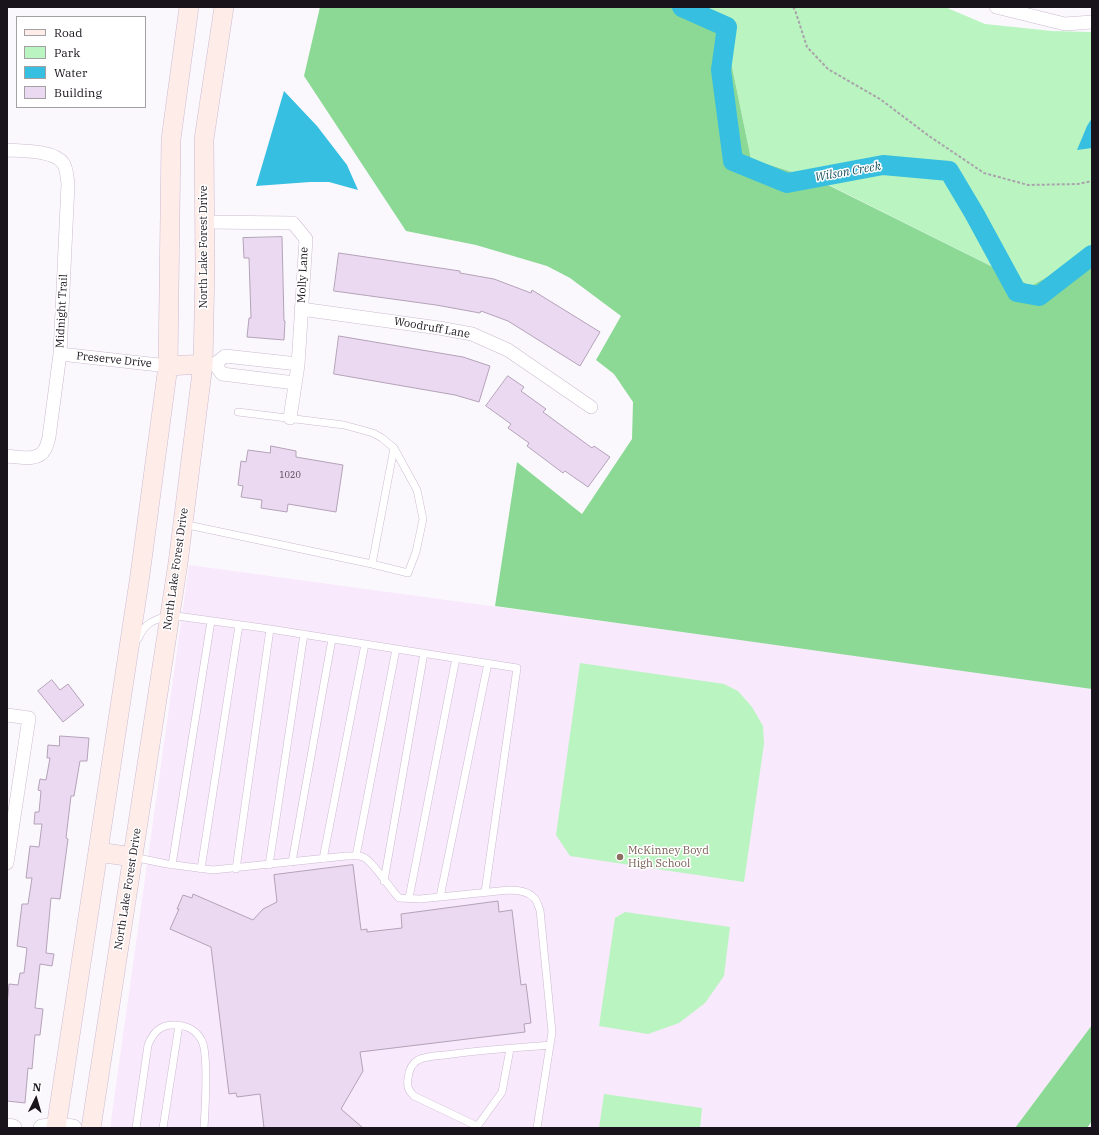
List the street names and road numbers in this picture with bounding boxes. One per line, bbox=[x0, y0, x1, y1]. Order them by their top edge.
street label: North Lake Forest Drive bbox=[197, 185, 211, 309]
street label: Molly Lane bbox=[295, 247, 311, 303]
street label: Midnight Trail bbox=[53, 274, 71, 348]
street label: Woodruff Lane bbox=[393, 315, 471, 341]
street label: Preserve Drive bbox=[76, 349, 152, 371]
street label: North Lake Forest Drive bbox=[161, 507, 191, 631]
street label: North Lake Forest Drive bbox=[112, 827, 144, 951]

